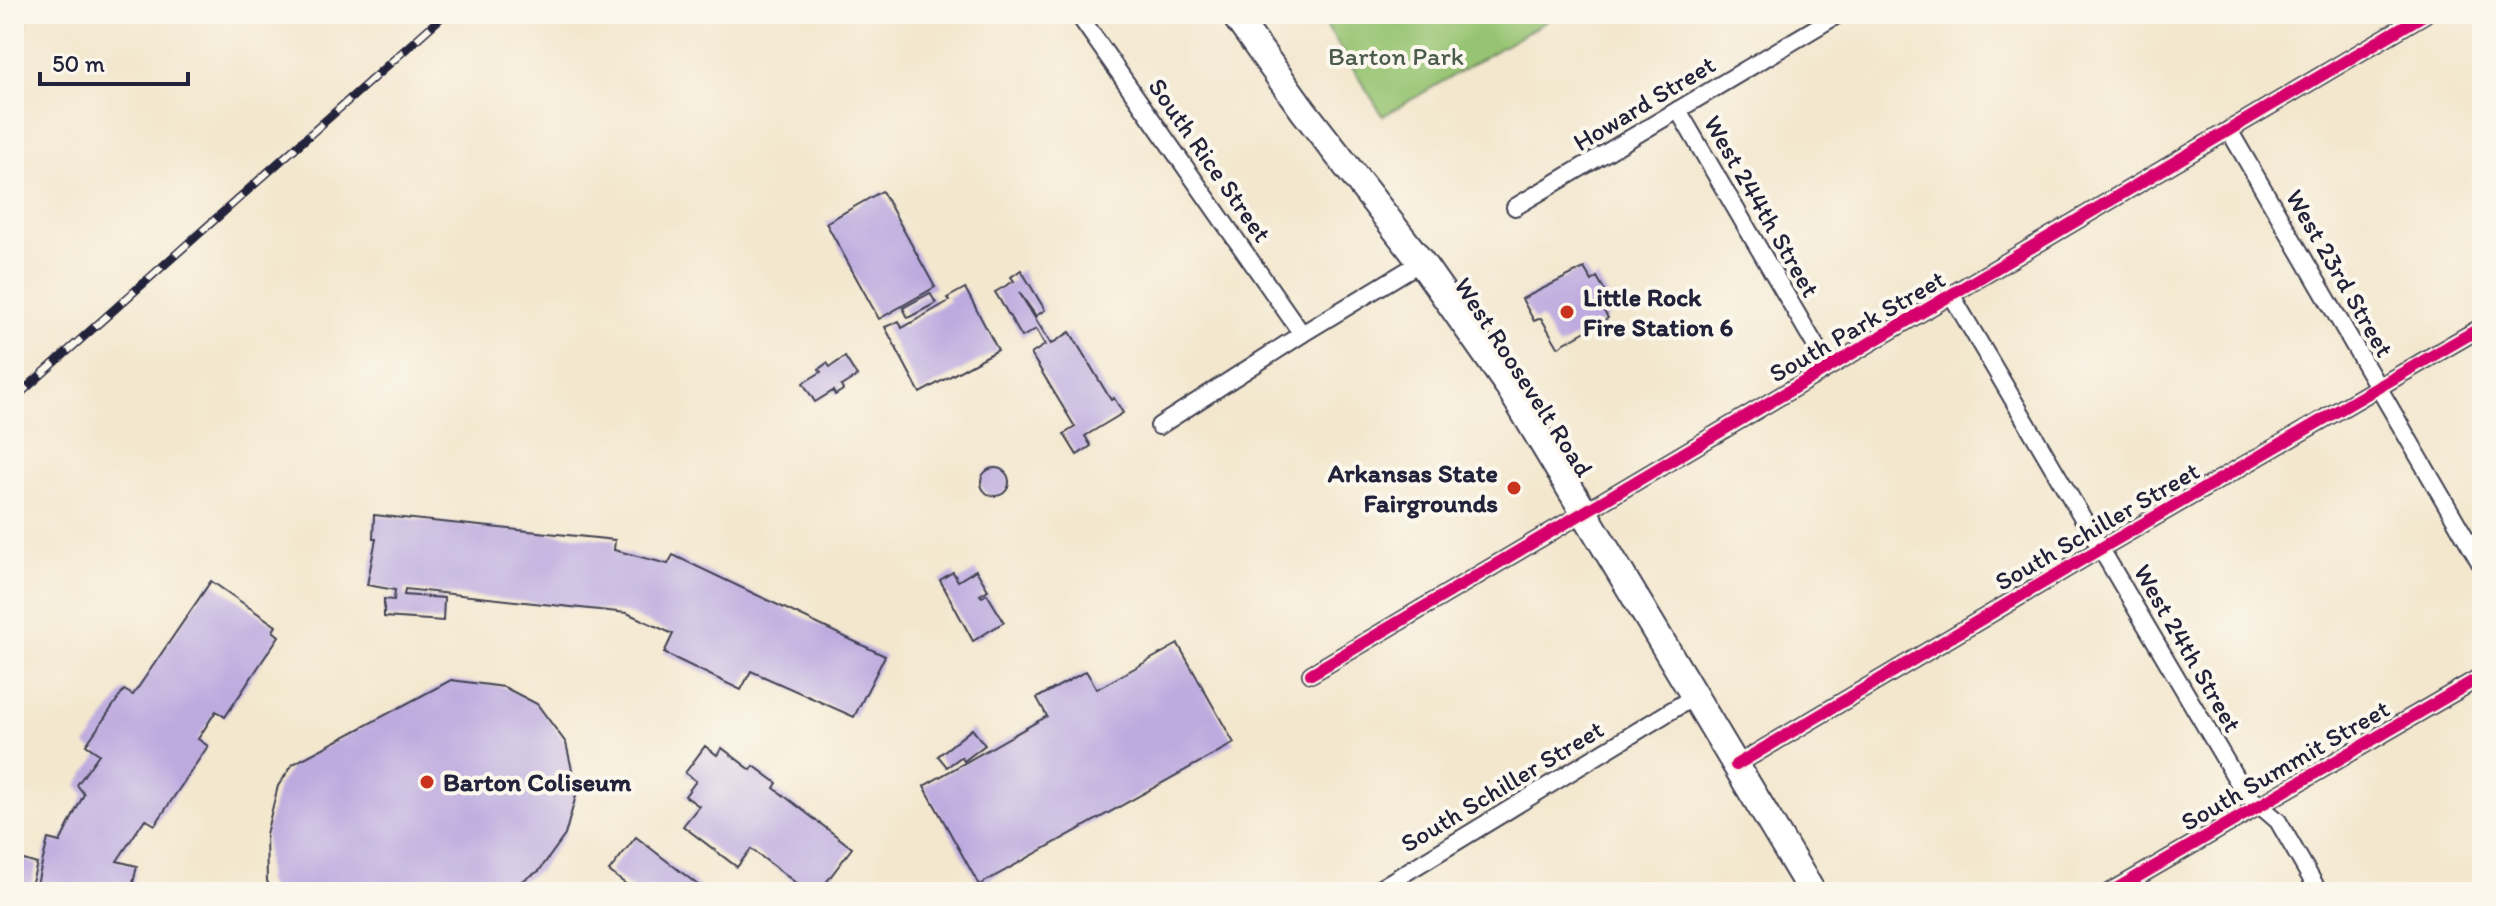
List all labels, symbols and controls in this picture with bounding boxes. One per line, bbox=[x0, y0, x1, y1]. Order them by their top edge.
scale bar bbox=[40, 36, 188, 86]
park label: Barton Park bbox=[1328, 40, 1464, 72]
street label: Howard Street bbox=[1567, 48, 1721, 158]
text: 50 m bbox=[52, 49, 105, 78]
street label: South Rice Street bbox=[1142, 72, 1279, 248]
street label: West 244th Street bbox=[1697, 109, 1827, 303]
street label: West 23rd Street bbox=[2279, 183, 2401, 363]
street label: South Park Street bbox=[1763, 262, 1951, 389]
street label: West Roosevelt Road bbox=[1447, 271, 1601, 483]
place label: Little Rock Fire Station 6 bbox=[1583, 281, 1734, 343]
marker: Little Rock Fire Station 6 bbox=[1558, 303, 1576, 321]
street label: South Schiller Street bbox=[1989, 454, 2205, 598]
place label: Arkansas State Fairgrounds bbox=[1327, 457, 1498, 519]
marker: Arkansas State Fairgrounds bbox=[1505, 479, 1523, 497]
street label: West 24th Street bbox=[2127, 558, 2249, 738]
street label: South Summit Street bbox=[2175, 692, 2395, 838]
street label: South Schiller Street bbox=[1395, 713, 1609, 859]
place label: Barton Coliseum bbox=[443, 766, 632, 798]
marker: Barton Coliseum bbox=[418, 773, 436, 791]

